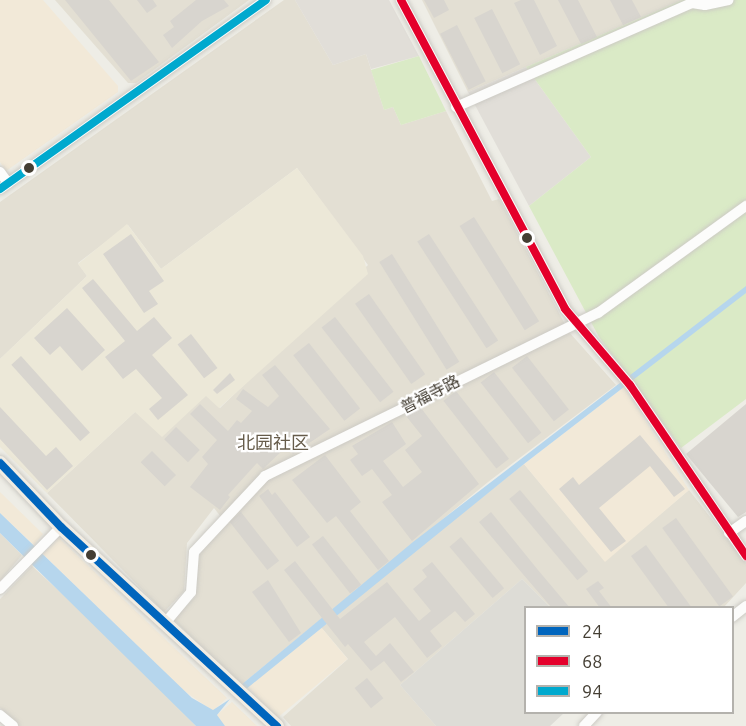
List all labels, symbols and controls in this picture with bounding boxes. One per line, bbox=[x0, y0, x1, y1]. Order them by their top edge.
unlabelled marker bbox=[23, 162, 35, 174]
unlabelled marker bbox=[521, 232, 533, 244]
street label: 普福寺路 bbox=[397, 371, 463, 417]
district label: 北园社区 bbox=[237, 431, 309, 453]
unlabelled marker bbox=[85, 549, 97, 561]
legend bbox=[524, 606, 734, 714]
text: 24 bbox=[582, 621, 602, 641]
text: 68 bbox=[582, 651, 602, 671]
text: 94 bbox=[582, 681, 602, 701]

